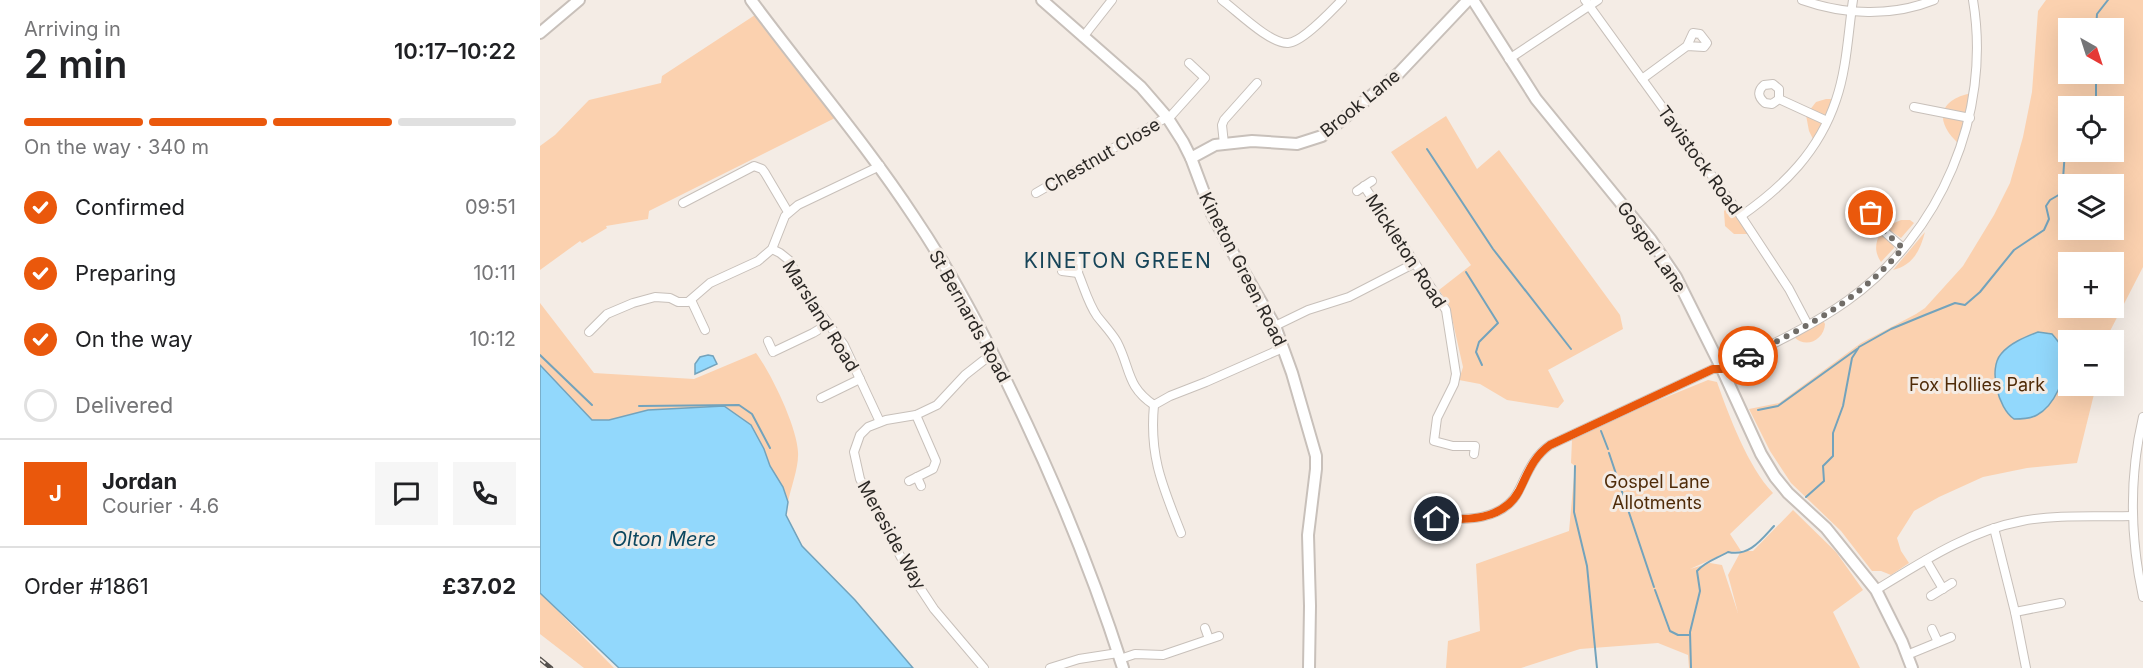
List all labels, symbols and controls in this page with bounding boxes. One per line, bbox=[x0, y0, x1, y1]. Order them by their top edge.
text: Arriving in bbox=[24, 17, 121, 41]
north arrow bbox=[2058, 18, 2124, 84]
map controls bbox=[2058, 18, 2124, 396]
text: 10:17–10:22 bbox=[394, 38, 516, 64]
text: 2 min bbox=[24, 40, 127, 87]
street label: Brook Lane bbox=[1316, 65, 1404, 141]
button: locate bbox=[2058, 96, 2124, 162]
street label: Tavistock Road bbox=[1654, 102, 1746, 218]
street label: Chestnut Close bbox=[1040, 113, 1164, 197]
text: On the way · 340 m bbox=[24, 135, 209, 159]
button: layers bbox=[2058, 174, 2124, 240]
pin bbox=[1845, 187, 1896, 238]
street label: Kineton Green Road bbox=[1195, 188, 1291, 350]
street label: Mickleton Road bbox=[1361, 190, 1451, 312]
icon: check bbox=[24, 191, 57, 224]
text: Confirmed bbox=[75, 194, 185, 220]
text: 09:51 bbox=[465, 195, 516, 219]
icon: bag bbox=[1854, 196, 1887, 229]
street label: Gospel Lane bbox=[1613, 198, 1691, 296]
street label: St Bernards Road bbox=[925, 246, 1015, 386]
district label: KINETON GREEN bbox=[1024, 248, 1212, 273]
button: + bbox=[2058, 252, 2124, 318]
street label: Marsland Road bbox=[778, 256, 864, 376]
icon: check bbox=[24, 257, 57, 290]
text: Preparing bbox=[75, 260, 176, 286]
text: 10:11 bbox=[473, 261, 516, 285]
icon: check bbox=[24, 323, 57, 356]
text: On the way bbox=[75, 326, 193, 352]
courier bbox=[1718, 326, 1778, 386]
text: 10:12 bbox=[469, 327, 516, 351]
button: − bbox=[2058, 330, 2124, 396]
icon: car bbox=[1732, 340, 1765, 373]
park label: Fox Hollies Park bbox=[1909, 374, 2045, 395]
text: Delivered bbox=[75, 392, 173, 418]
button: chat bbox=[375, 462, 438, 525]
button: phone bbox=[453, 462, 516, 525]
text: Jordan bbox=[102, 468, 177, 494]
park label: Gospel Lane Allotments bbox=[1604, 471, 1710, 513]
street label: Mereside Way bbox=[853, 477, 931, 593]
text: J bbox=[49, 480, 62, 506]
pin bbox=[1411, 493, 1462, 544]
text: Courier · 4.6 bbox=[102, 494, 219, 518]
icon: home bbox=[1420, 502, 1453, 535]
water label: Olton Mere bbox=[612, 527, 716, 551]
text: Order #1861 bbox=[24, 573, 149, 599]
text: £37.02 bbox=[442, 573, 516, 599]

